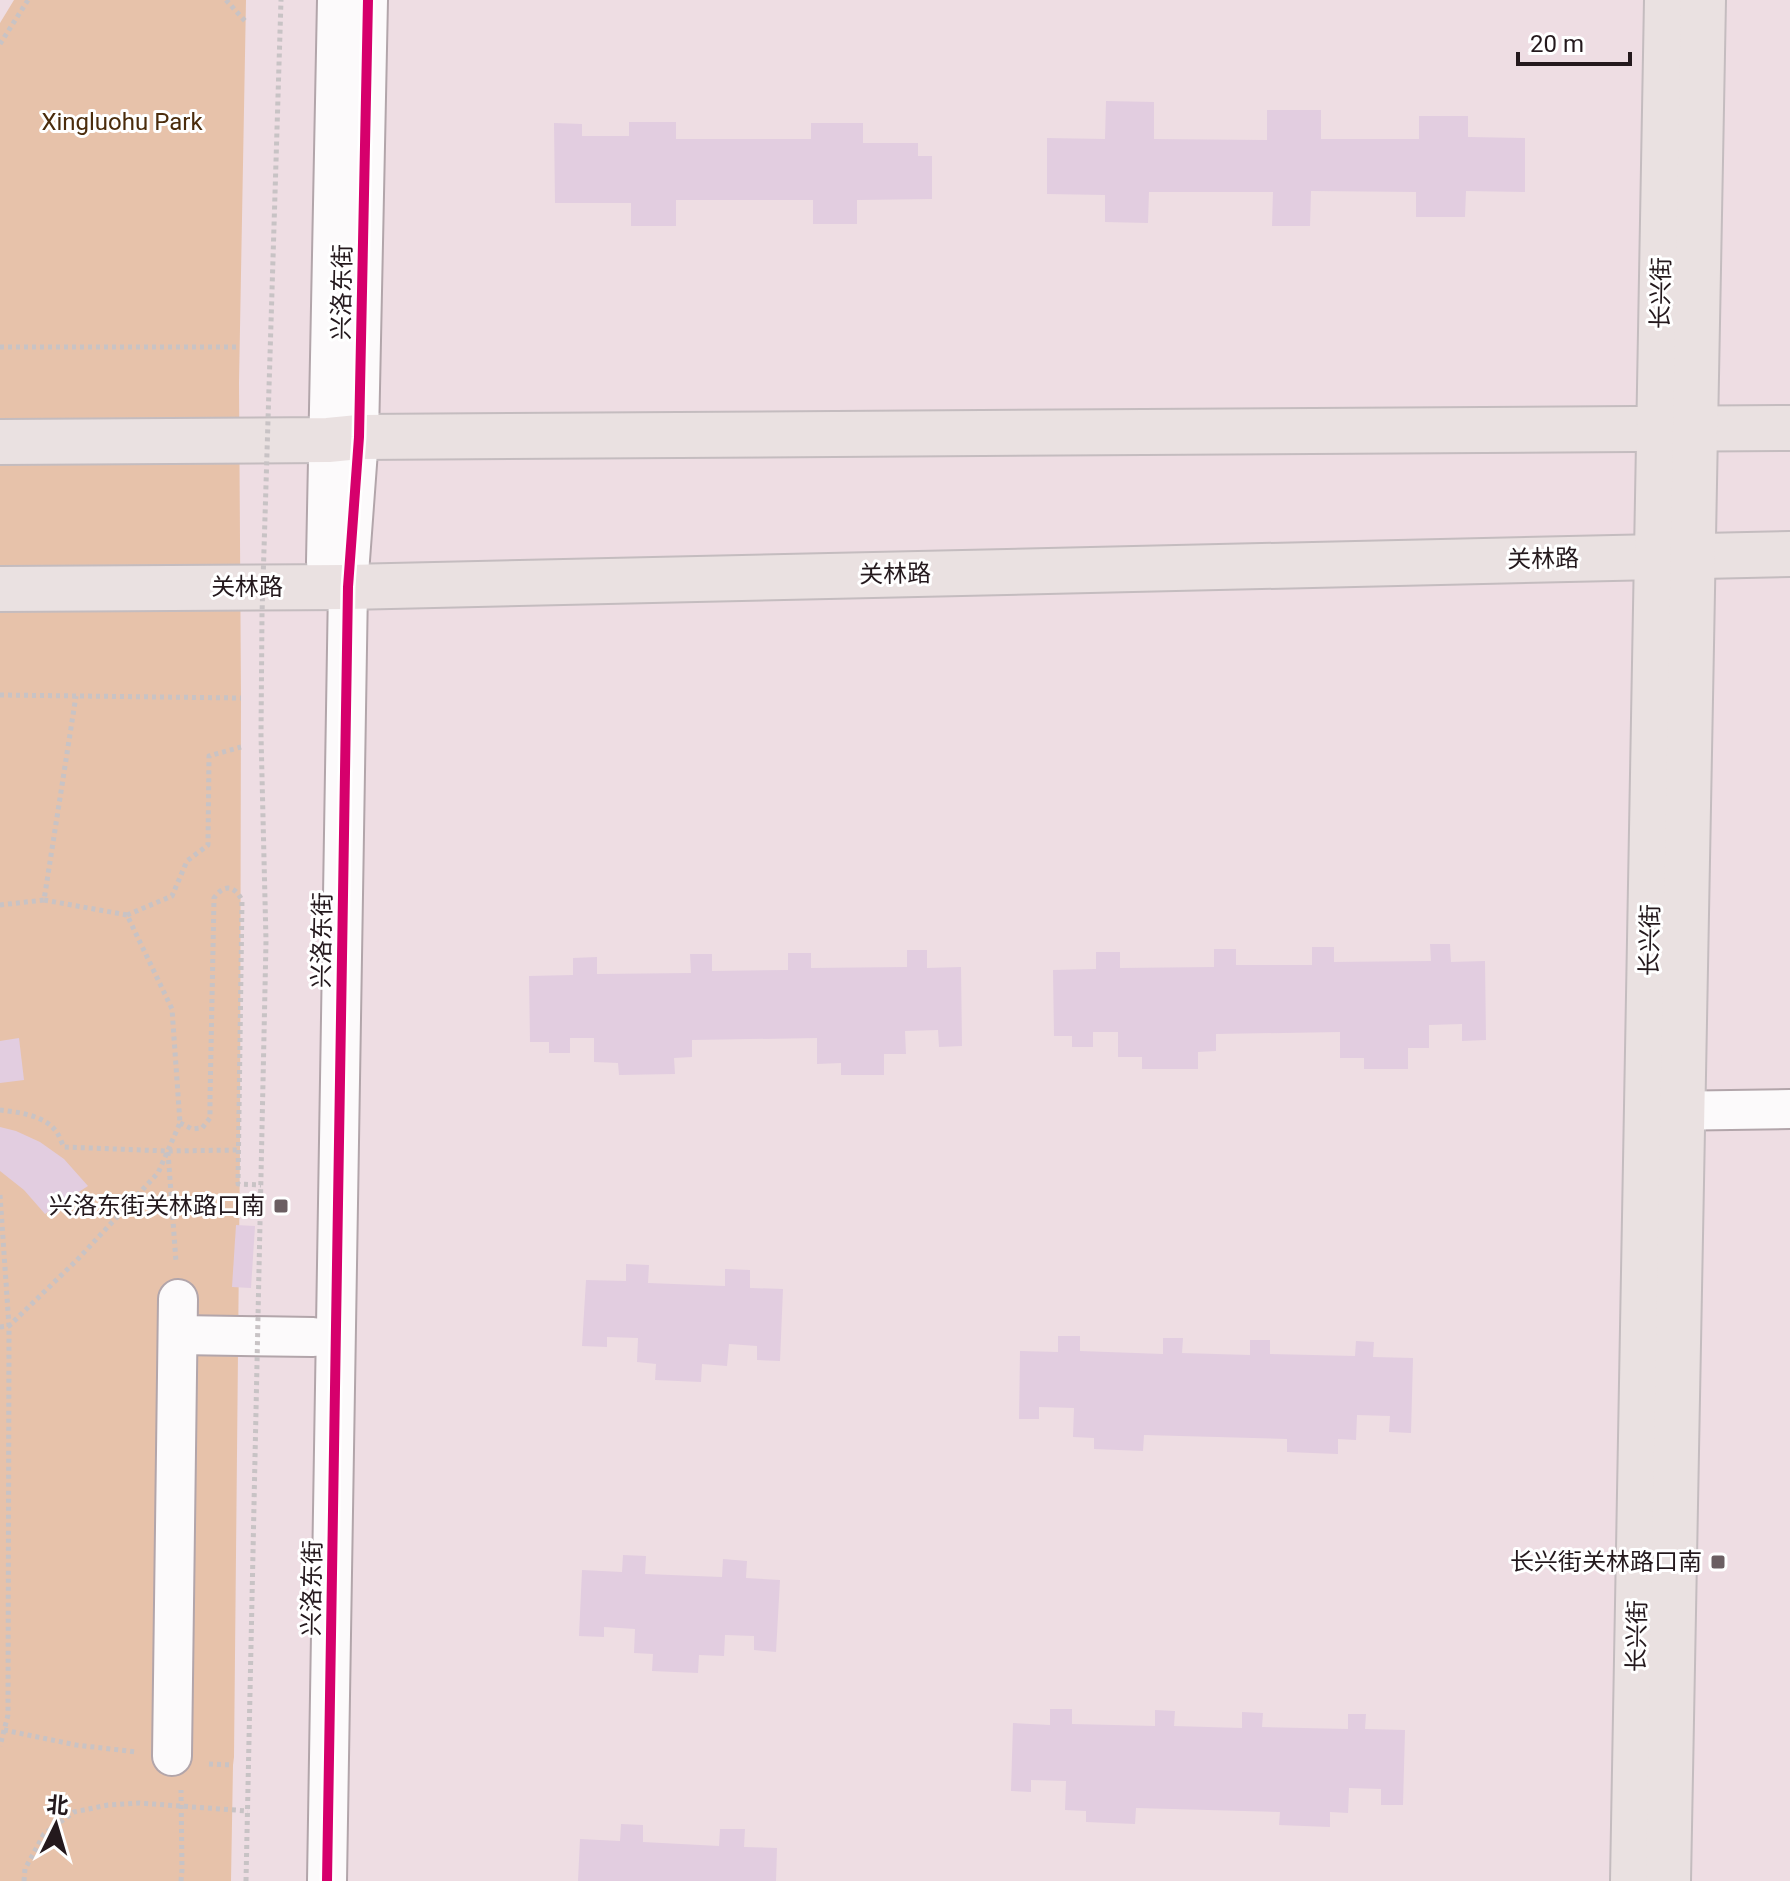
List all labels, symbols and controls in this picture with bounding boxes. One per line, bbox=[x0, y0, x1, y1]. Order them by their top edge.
scale bar bbox=[1518, 16, 1630, 66]
text: 20 m bbox=[1530, 30, 1584, 58]
park label: Xingluohu Park bbox=[41, 108, 203, 136]
street label: 兴洛东街 bbox=[327, 244, 357, 340]
street label: 长兴街 bbox=[1646, 257, 1676, 329]
street label: 关林路 bbox=[1507, 544, 1579, 574]
street label: 关林路 bbox=[859, 559, 931, 589]
street label: 关林路 bbox=[211, 573, 283, 601]
street label: 兴洛东街 bbox=[307, 892, 337, 988]
street label: 长兴街 bbox=[1635, 904, 1665, 976]
place label: 兴洛东街关林路口南 bbox=[49, 1192, 265, 1220]
marker: 兴洛东街关林路口南 bbox=[272, 1197, 290, 1215]
street label: 兴洛东街 bbox=[297, 1540, 327, 1636]
place label: 长兴街关林路口南 bbox=[1510, 1548, 1702, 1576]
marker: 长兴街关林路口南 bbox=[1709, 1553, 1727, 1571]
street label: 长兴街 bbox=[1622, 1600, 1652, 1672]
north arrow bbox=[16, 1785, 96, 1865]
text: 北 bbox=[46, 1792, 70, 1819]

